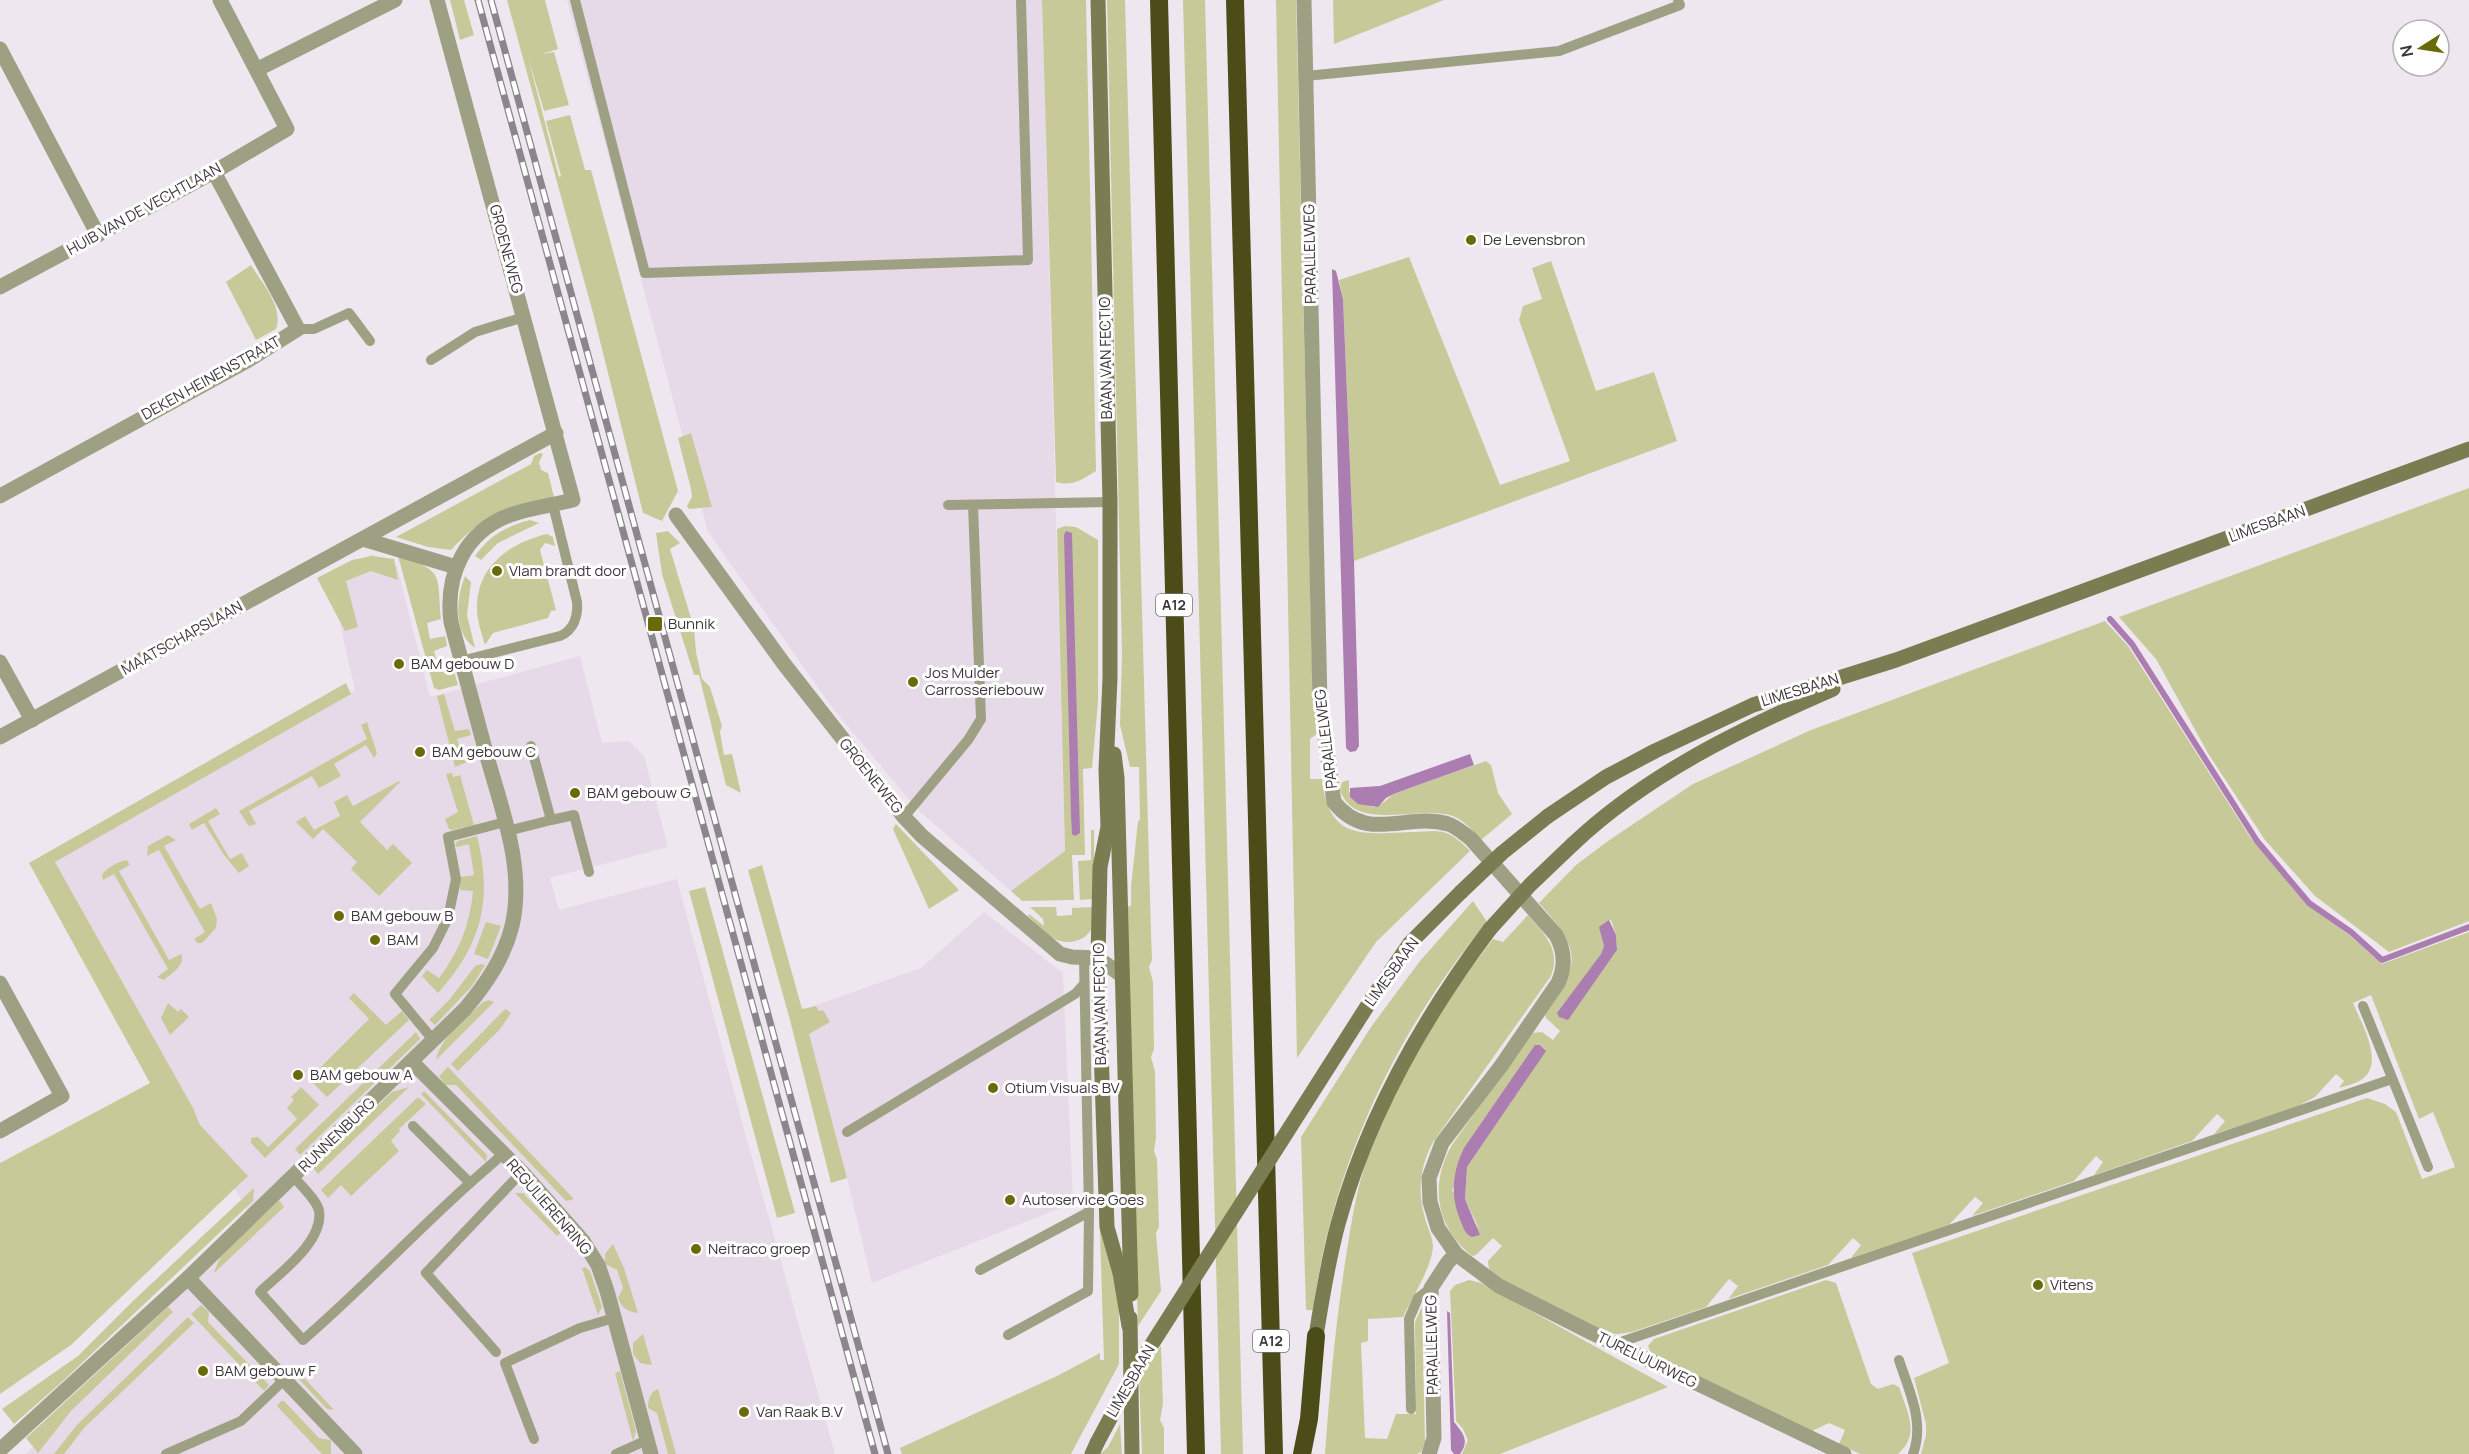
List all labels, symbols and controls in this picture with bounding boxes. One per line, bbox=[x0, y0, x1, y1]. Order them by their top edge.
north arrow bbox=[2391, 18, 2451, 78]
text: N bbox=[2394, 43, 2418, 59]
street label: HUIB VAN DE VECHTLAAN bbox=[63, 157, 225, 260]
street label: GROENEWEG bbox=[485, 202, 529, 296]
street label: PARALLELWEG bbox=[1298, 204, 1321, 304]
place label: De Levensbron bbox=[1483, 229, 1586, 250]
marker: De Levensbron bbox=[1464, 233, 1478, 247]
street label: BAAN VAN FECTIO bbox=[1094, 296, 1117, 419]
street label: DEKEN HEINENSTRAAT bbox=[137, 331, 284, 425]
street label: LIMESBAAN bbox=[2226, 500, 2308, 547]
place label: Vlam brandt door bbox=[509, 560, 627, 581]
marker: Vlam brandt door bbox=[490, 564, 504, 578]
road number: A12 bbox=[1156, 594, 1192, 616]
street label: MAATSCHAPSLAAN bbox=[117, 595, 246, 680]
place label: Bunnik bbox=[668, 613, 715, 634]
marker: Bunnik bbox=[646, 615, 664, 633]
place label: BAM gebouw D bbox=[411, 653, 514, 674]
marker: BAM gebouw D bbox=[392, 657, 406, 671]
place label: Jos Mulder Carrosseriebouw bbox=[925, 662, 1044, 700]
street label: LIMESBAAN bbox=[1758, 668, 1841, 711]
marker: Jos Mulder Carrosseriebouw bbox=[906, 675, 920, 689]
street label: PARALLELWEG bbox=[1309, 688, 1342, 790]
street label: GROENEWEG bbox=[835, 734, 908, 818]
place label: BAM gebouw C bbox=[432, 741, 536, 762]
marker: BAM gebouw C bbox=[413, 745, 427, 759]
place label: BAM gebouw G bbox=[587, 782, 691, 803]
marker: BAM gebouw G bbox=[568, 786, 582, 800]
place label: BAM gebouw B bbox=[351, 905, 453, 926]
marker: BAM gebouw B bbox=[332, 909, 346, 923]
place label: BAM bbox=[387, 929, 418, 950]
marker: BAM bbox=[368, 933, 382, 947]
street label: LIMESBAAN bbox=[1360, 933, 1424, 1010]
street label: BAAN VAN FECTIO bbox=[1088, 942, 1111, 1065]
place label: BAM gebouw A bbox=[310, 1064, 413, 1085]
marker: BAM gebouw A bbox=[291, 1068, 305, 1082]
place label: Otium Visuals BV bbox=[1005, 1077, 1120, 1098]
marker: Otium Visuals BV bbox=[986, 1081, 1000, 1095]
street label: RUNNENBURG bbox=[294, 1092, 380, 1177]
street label: REGULIERENRING bbox=[502, 1154, 597, 1259]
place label: Autoservice Goes bbox=[1022, 1189, 1144, 1210]
marker: Autoservice Goes bbox=[1003, 1193, 1017, 1207]
place label: Neitraco groep bbox=[708, 1238, 810, 1259]
marker: Neitraco groep bbox=[689, 1242, 703, 1256]
place label: Vitens bbox=[2050, 1274, 2093, 1295]
marker: Vitens bbox=[2031, 1278, 2045, 1292]
street label: PARALLELWEG bbox=[1420, 1295, 1443, 1395]
street label: TURELUURWEG bbox=[1594, 1326, 1701, 1393]
road number: A12 bbox=[1253, 1330, 1289, 1352]
street label: LIMESBAAN bbox=[1101, 1341, 1160, 1421]
place label: BAM gebouw F bbox=[215, 1360, 316, 1381]
marker: BAM gebouw F bbox=[196, 1364, 210, 1378]
place label: Van Raak B.V bbox=[756, 1401, 843, 1422]
marker: Van Raak B.V bbox=[737, 1405, 751, 1419]

